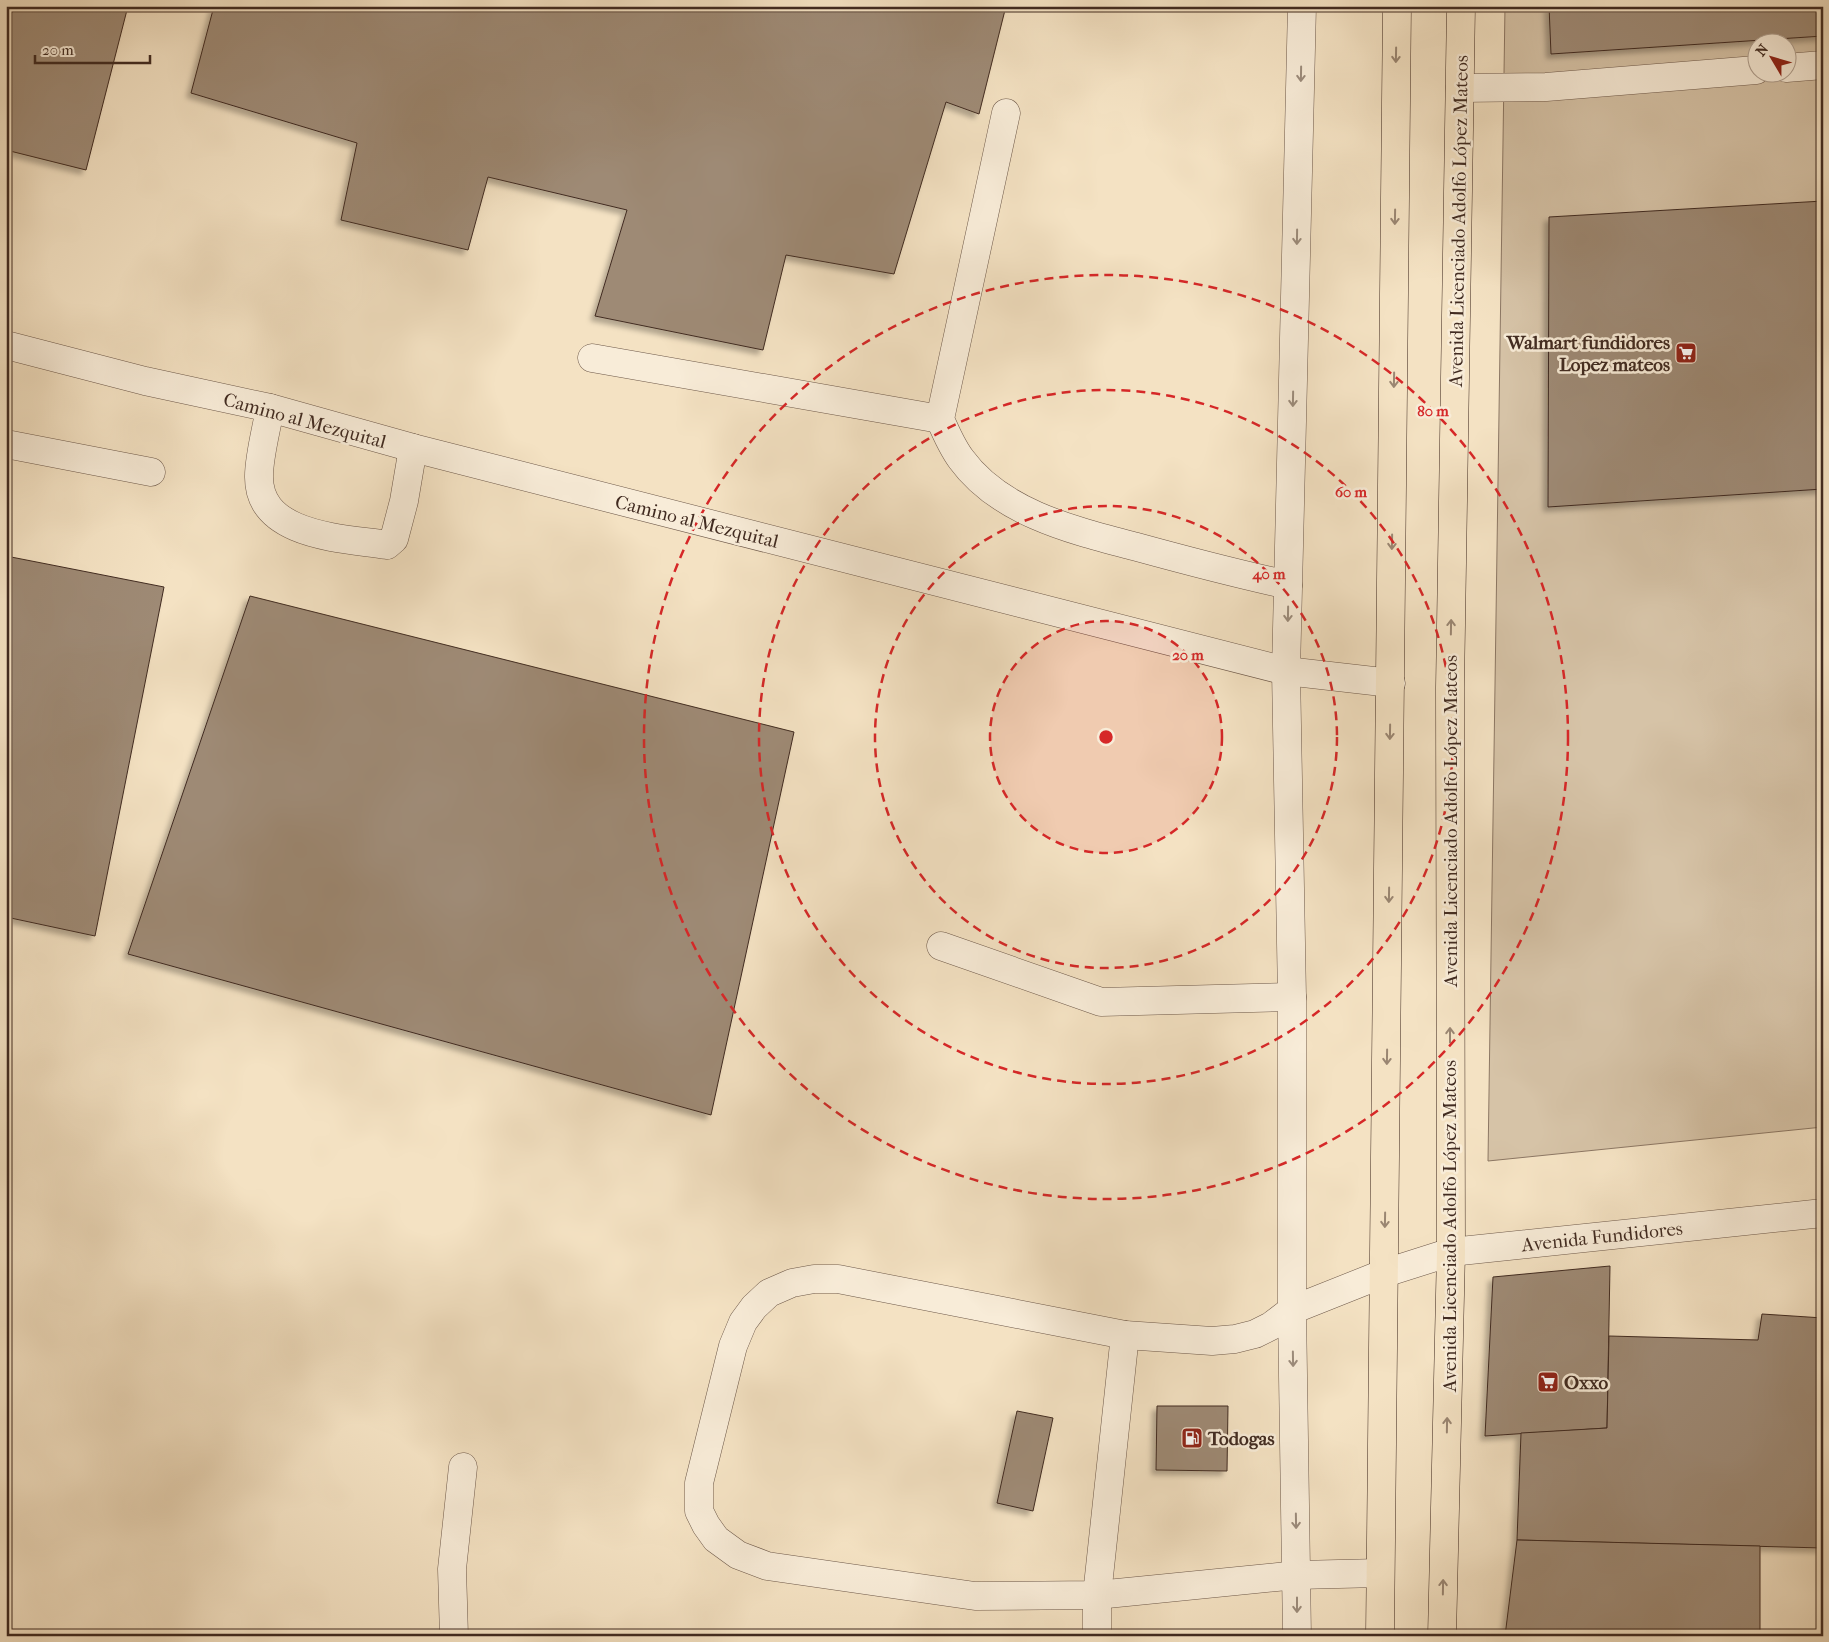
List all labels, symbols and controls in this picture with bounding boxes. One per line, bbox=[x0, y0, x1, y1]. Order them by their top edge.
scale bar bbox=[35, 32, 150, 64]
north arrow bbox=[1746, 32, 1796, 82]
text: 20 m bbox=[42, 41, 74, 59]
text: N bbox=[1752, 41, 1772, 60]
one-way arrow bbox=[1392, 47, 1401, 63]
street label: Avenida Licenciado Adolfo López Mateos bbox=[1445, 55, 1473, 388]
one-way arrow bbox=[1296, 66, 1306, 82]
one-way arrow bbox=[1390, 209, 1400, 225]
one-way arrow bbox=[1292, 228, 1302, 244]
place label: Walmart fundidores Lopez mateos bbox=[1506, 332, 1670, 376]
supermarket icon: Walmart fundidores Lopez mateos bbox=[1674, 341, 1698, 365]
one-way arrow bbox=[1389, 372, 1398, 388]
street label: Camino al Mezquital bbox=[221, 389, 389, 453]
one-way arrow bbox=[1288, 390, 1298, 407]
text: 80 m bbox=[1417, 402, 1449, 420]
text: 60 m bbox=[1335, 483, 1368, 501]
street label: Camino al Mezquital bbox=[613, 491, 781, 553]
one-way arrow bbox=[1387, 534, 1397, 550]
text: 40 m bbox=[1252, 565, 1286, 583]
one-way arrow bbox=[1283, 606, 1292, 622]
one-way arrow bbox=[1446, 619, 1456, 636]
text: 20 m bbox=[1172, 646, 1204, 664]
street label: Avenida Licenciado Adolfo López Mateos bbox=[1440, 655, 1462, 988]
one-way arrow bbox=[1385, 724, 1395, 740]
centre of rings bbox=[1097, 728, 1115, 746]
one-way arrow bbox=[1384, 886, 1394, 902]
one-way arrow bbox=[1445, 1027, 1455, 1043]
one-way arrow bbox=[1382, 1048, 1392, 1065]
street label: Avenida Licenciado Adolfo López Mateos bbox=[1439, 1060, 1461, 1393]
one-way arrow bbox=[1381, 1211, 1390, 1227]
street label: Avenida Fundidores bbox=[1519, 1218, 1684, 1257]
one-way arrow bbox=[1288, 1350, 1298, 1366]
supermarket icon: Oxxo bbox=[1536, 1370, 1560, 1394]
place label: Oxxo bbox=[1564, 1372, 1609, 1394]
one-way arrow bbox=[1442, 1417, 1452, 1433]
fuel station icon: Todogas bbox=[1180, 1426, 1204, 1450]
place label: Todogas bbox=[1207, 1428, 1275, 1450]
one-way arrow bbox=[1291, 1512, 1301, 1529]
one-way arrow bbox=[1439, 1579, 1448, 1595]
one-way arrow bbox=[1292, 1596, 1302, 1613]

